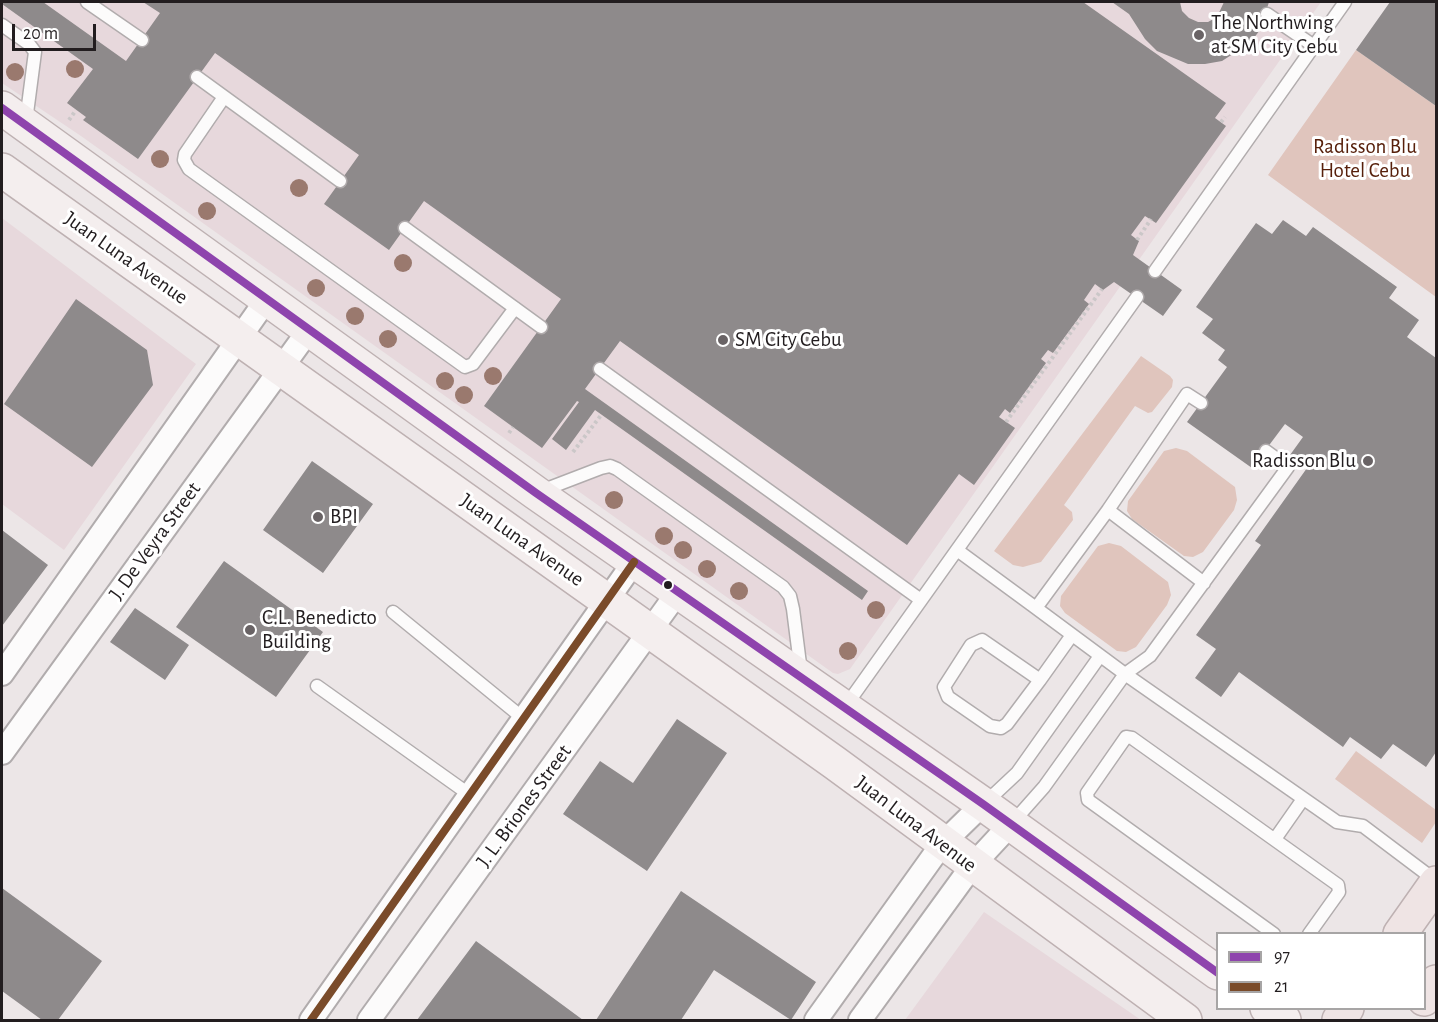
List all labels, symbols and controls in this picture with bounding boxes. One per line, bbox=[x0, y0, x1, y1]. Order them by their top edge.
place label: The Northwing at SM City Cebu bbox=[1211, 10, 1338, 60]
scale bar bbox=[15, 12, 99, 50]
text: 20 m bbox=[23, 25, 58, 43]
marker: The Northwing at SM City Cebu bbox=[1192, 28, 1206, 42]
park label: Radisson Blu Hotel Cebu bbox=[1313, 134, 1417, 184]
street label: Juan Luna Avenue bbox=[59, 206, 193, 310]
place label: SM City Cebu bbox=[735, 327, 842, 353]
marker: SM City Cebu bbox=[716, 333, 730, 347]
place label: Radisson Blu bbox=[1252, 448, 1356, 474]
marker: Radisson Blu bbox=[1361, 454, 1375, 468]
street label: J. De Veyra Street bbox=[104, 477, 206, 605]
street label: Juan Luna Avenue bbox=[455, 488, 589, 592]
place label: BPI bbox=[330, 504, 358, 530]
marker: BPI bbox=[311, 510, 325, 524]
unlabelled marker bbox=[662, 579, 674, 591]
place label: C.L. Benedicto Building bbox=[262, 605, 377, 655]
marker: C.L. Benedicto Building bbox=[243, 623, 257, 637]
street label: J. L. Briones Street bbox=[471, 740, 577, 872]
street label: Juan Luna Avenue bbox=[850, 770, 982, 878]
legend bbox=[1216, 932, 1426, 1010]
text: 97 bbox=[1274, 948, 1290, 966]
text: 21 bbox=[1274, 978, 1288, 996]

